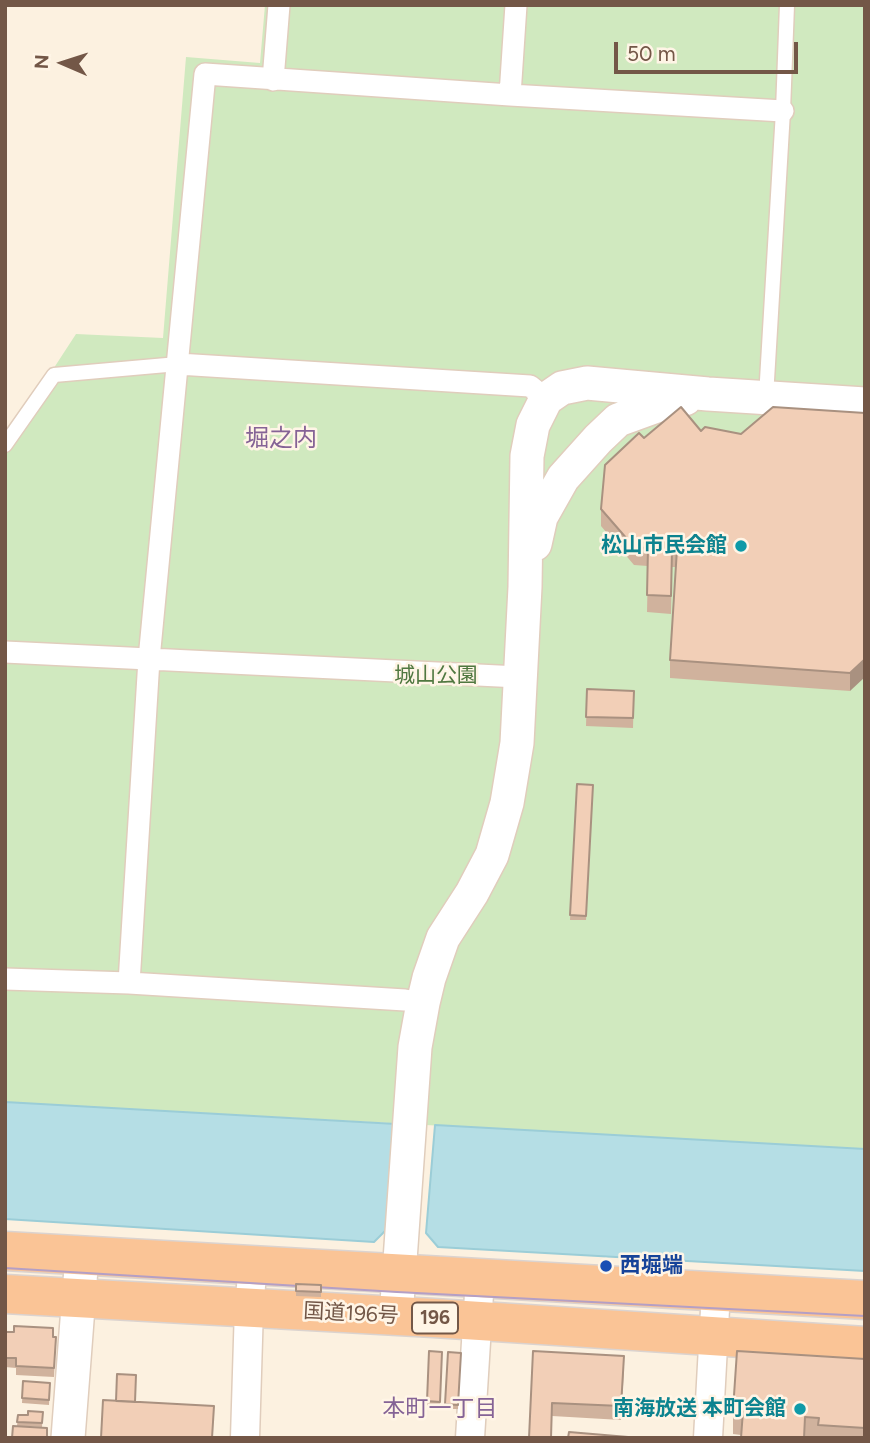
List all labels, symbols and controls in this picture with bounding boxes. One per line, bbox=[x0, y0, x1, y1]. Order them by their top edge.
north arrow bbox=[28, 28, 98, 98]
scale bar bbox=[618, 28, 802, 72]
text: 50 m bbox=[627, 41, 676, 66]
text: N bbox=[30, 54, 53, 70]
district label: 堀之内 bbox=[245, 425, 317, 453]
place label: 松山市民会館 bbox=[601, 533, 727, 559]
marker: 松山市民会館 bbox=[733, 538, 749, 554]
park label: 城山公園 bbox=[394, 663, 478, 689]
place label: 西堀端 bbox=[620, 1253, 683, 1279]
marker: 西堀端 bbox=[598, 1258, 614, 1274]
street label: 国道196号 bbox=[303, 1299, 399, 1329]
road number: 196 bbox=[412, 1302, 458, 1334]
district label: 本町一丁目 bbox=[383, 1395, 497, 1423]
place label: 南海放送 本町会館 bbox=[613, 1396, 786, 1422]
marker: 南海放送 本町会館 bbox=[792, 1401, 808, 1417]

